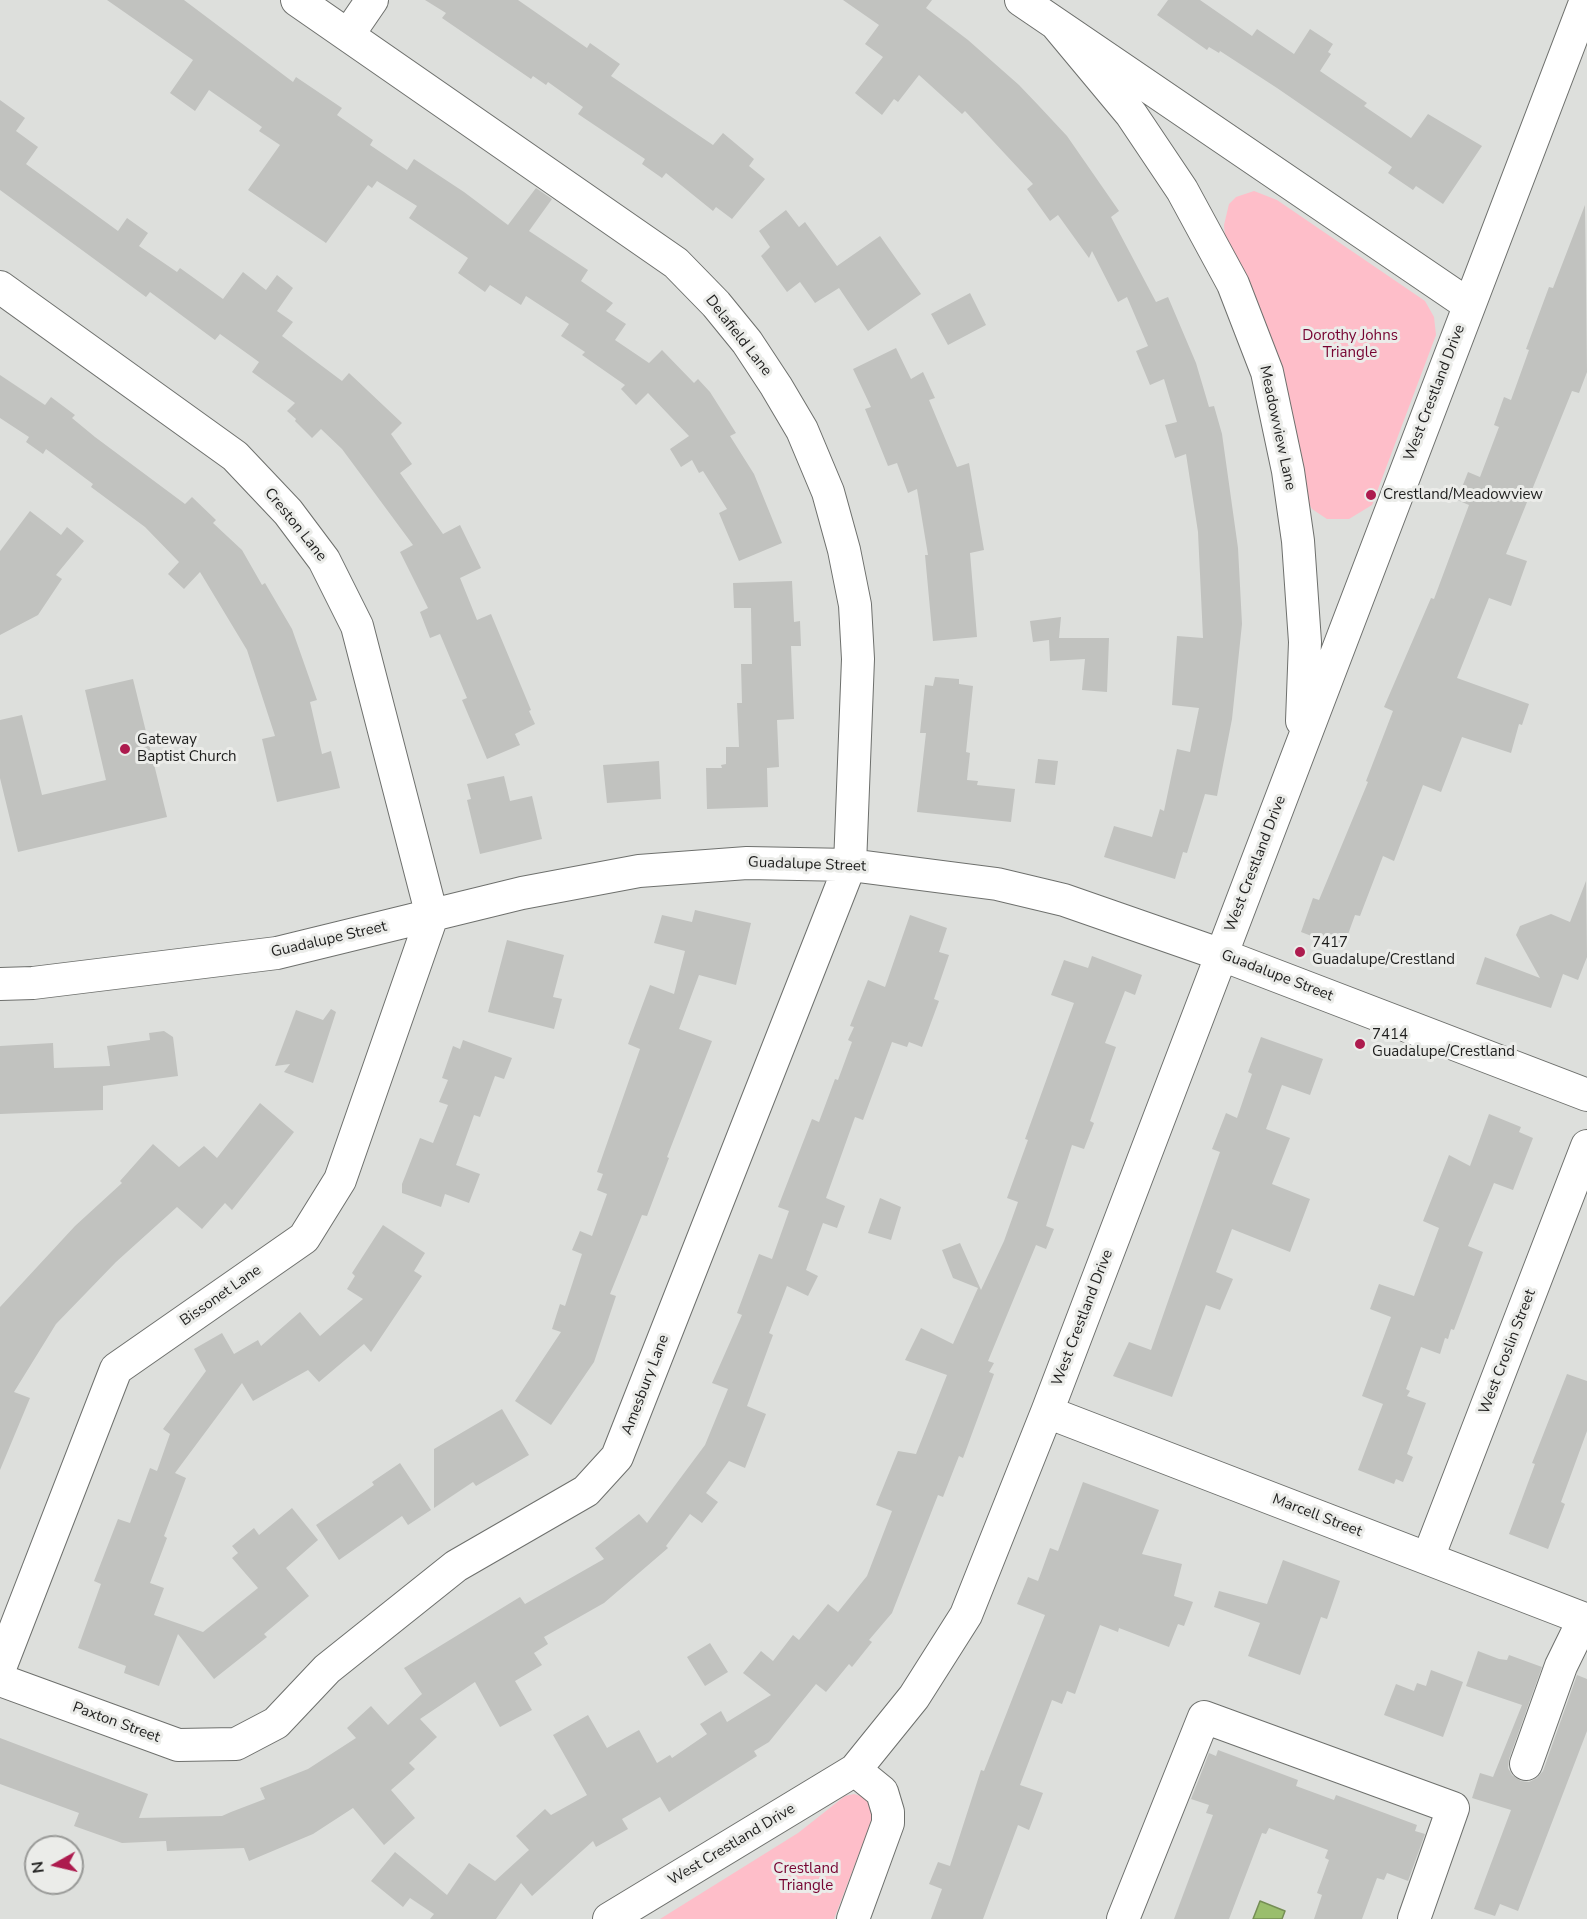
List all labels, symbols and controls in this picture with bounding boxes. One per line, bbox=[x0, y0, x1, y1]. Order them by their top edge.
street label: Delafield Lane bbox=[701, 292, 775, 380]
street label: West Crestland Drive bbox=[1401, 322, 1469, 464]
park label: Dorothy Johns Triangle bbox=[1302, 327, 1398, 362]
street label: Meadowview Lane bbox=[1255, 364, 1299, 492]
street label: Creston Lane bbox=[260, 485, 330, 565]
place label: Crestland/Meadowview bbox=[1383, 486, 1543, 504]
marker: Crestland/Meadowview bbox=[1364, 488, 1378, 502]
place label: Gateway Baptist Church bbox=[137, 731, 237, 766]
marker: Gateway Baptist Church bbox=[118, 742, 132, 756]
street label: West Crestland Drive bbox=[1222, 793, 1290, 935]
street label: Guadalupe Street bbox=[748, 854, 866, 876]
street label: Guadalupe Street bbox=[269, 918, 389, 962]
place label: 7417 Guadalupe/Crestland bbox=[1312, 934, 1455, 969]
marker: 7417 Guadalupe/Crestland bbox=[1293, 945, 1307, 959]
street label: Guadalupe Street bbox=[1219, 946, 1335, 1006]
place label: 7414 Guadalupe/Crestland bbox=[1372, 1026, 1515, 1061]
marker: 7414 Guadalupe/Crestland bbox=[1353, 1037, 1367, 1051]
street label: West Crestland Drive bbox=[1049, 1247, 1117, 1389]
street label: Bissonet Lane bbox=[177, 1262, 265, 1330]
street label: West Croslin Street bbox=[1476, 1287, 1540, 1417]
street label: Amesbury Lane bbox=[619, 1332, 673, 1438]
street label: Marcell Street bbox=[1270, 1491, 1364, 1541]
street label: Paxton Street bbox=[70, 1699, 162, 1747]
street label: West Crestland Drive bbox=[665, 1800, 799, 1890]
north arrow bbox=[24, 1835, 84, 1895]
text: N bbox=[26, 1860, 50, 1875]
park label: Crestland Triangle bbox=[773, 1860, 839, 1895]

